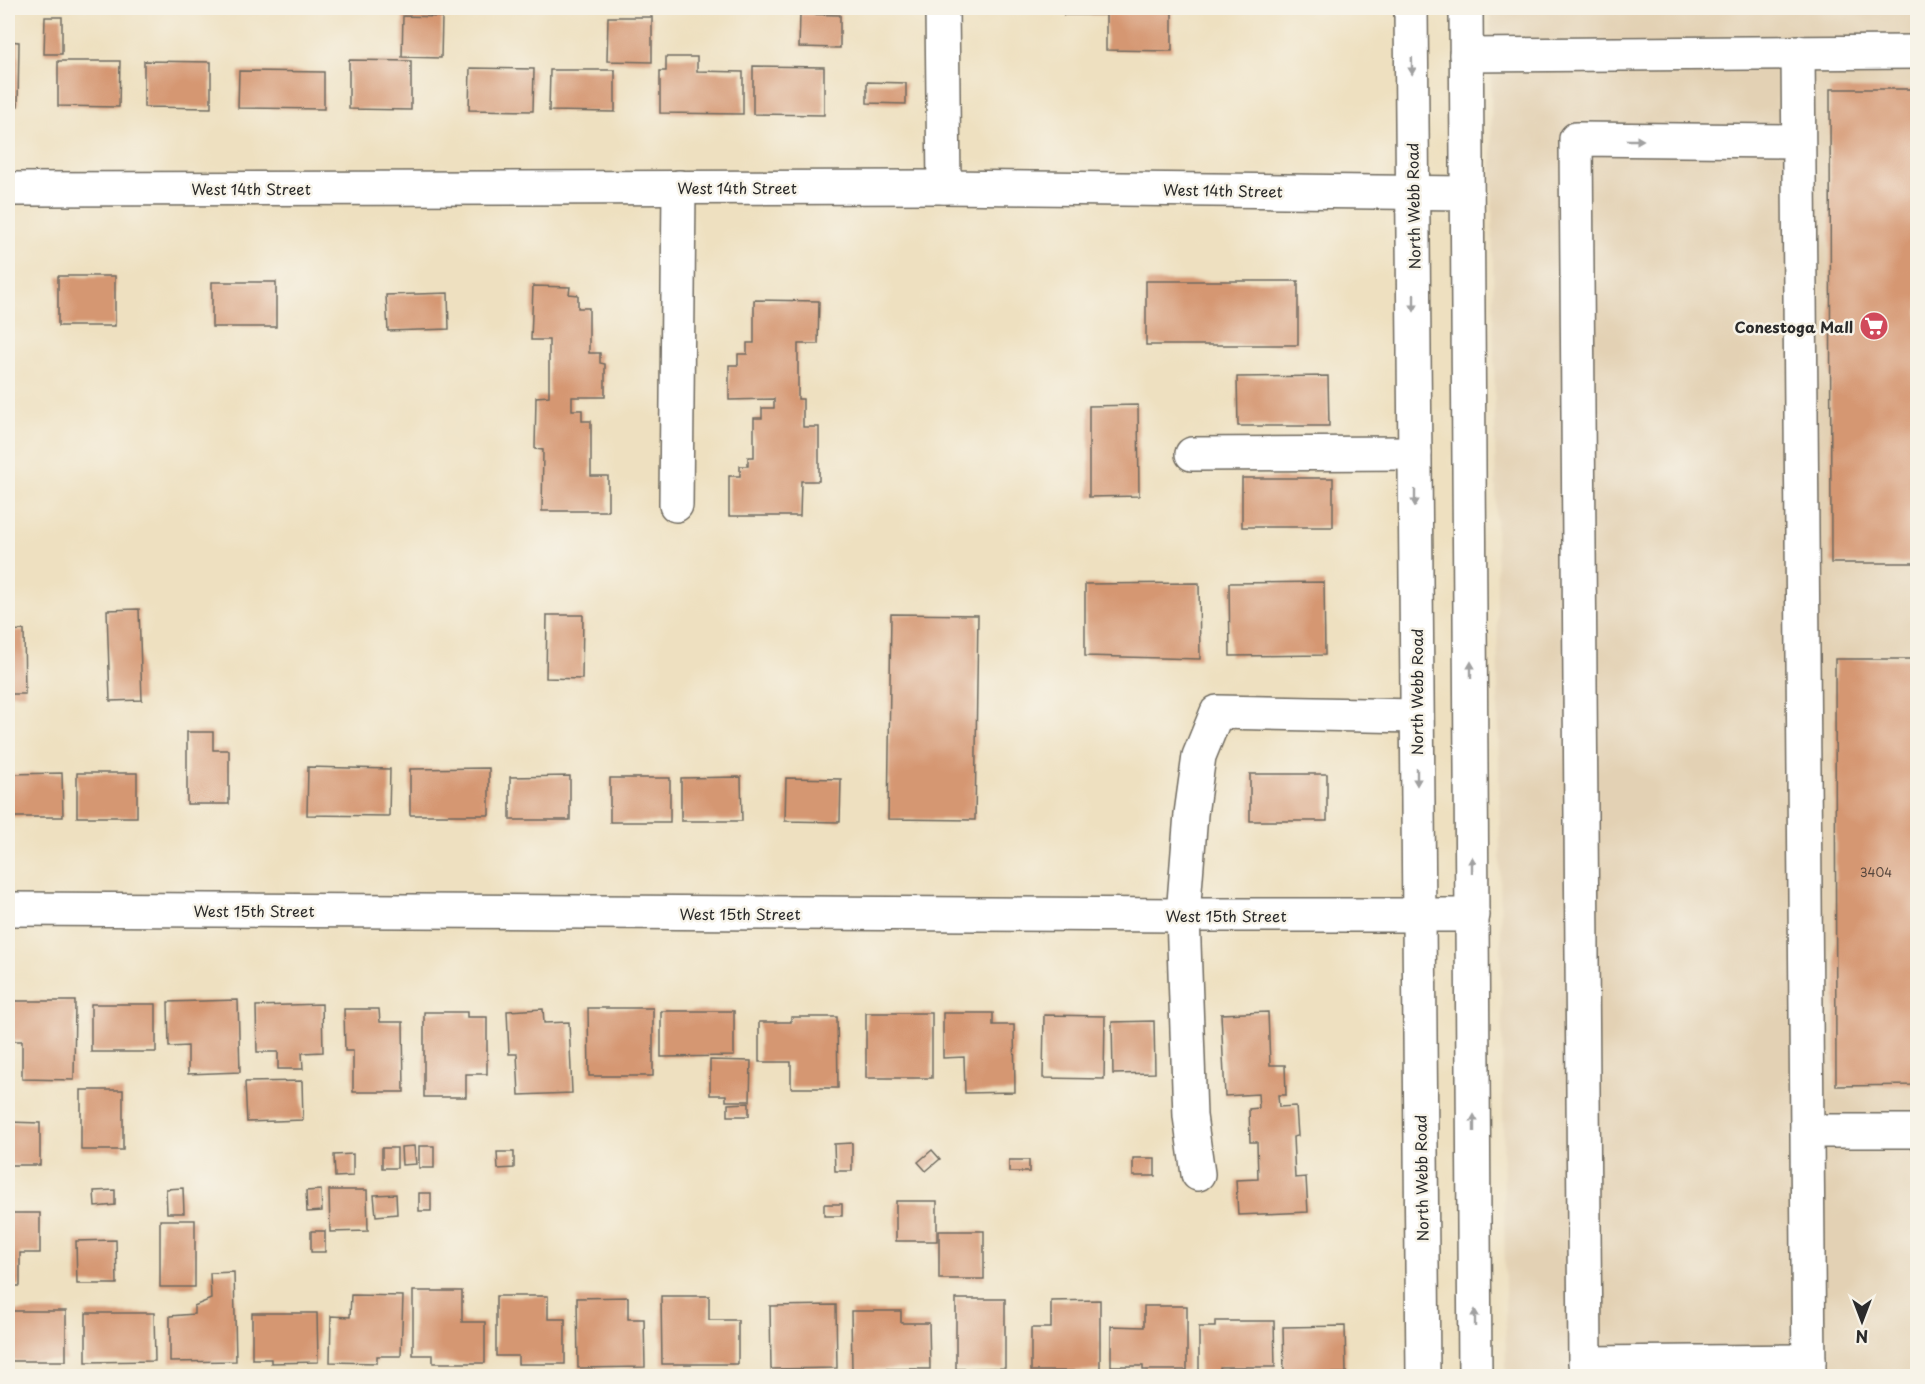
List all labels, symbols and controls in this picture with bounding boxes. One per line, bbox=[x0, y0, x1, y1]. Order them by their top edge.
one-way arrow bbox=[1407, 56, 1417, 75]
one-way arrow bbox=[1625, 135, 1644, 145]
street label: North Webb Road bbox=[1400, 142, 1426, 270]
street label: West 14th Street bbox=[677, 176, 797, 199]
street label: West 14th Street bbox=[191, 177, 311, 200]
street label: West 14th Street bbox=[1163, 177, 1283, 203]
one-way arrow bbox=[1409, 293, 1419, 312]
supermarket icon: Conestoga Mall bbox=[1858, 310, 1890, 342]
place label: Conestoga Mall bbox=[1735, 315, 1853, 338]
one-way arrow bbox=[1410, 488, 1420, 507]
street label: North Webb Road bbox=[1405, 629, 1428, 755]
one-way arrow bbox=[1466, 661, 1476, 680]
one-way arrow bbox=[1412, 767, 1422, 786]
one-way arrow bbox=[1468, 856, 1477, 875]
house number: 3404 bbox=[1860, 863, 1892, 881]
street label: West 15th Street bbox=[193, 899, 315, 922]
street label: West 15th Street bbox=[679, 902, 801, 925]
street label: West 15th Street bbox=[1165, 904, 1287, 927]
street label: North Webb Road bbox=[1408, 1114, 1434, 1242]
one-way arrow bbox=[1469, 1114, 1479, 1133]
north arrow bbox=[1832, 1291, 1892, 1351]
one-way arrow bbox=[1470, 1309, 1480, 1328]
text: N bbox=[1856, 1325, 1868, 1349]

